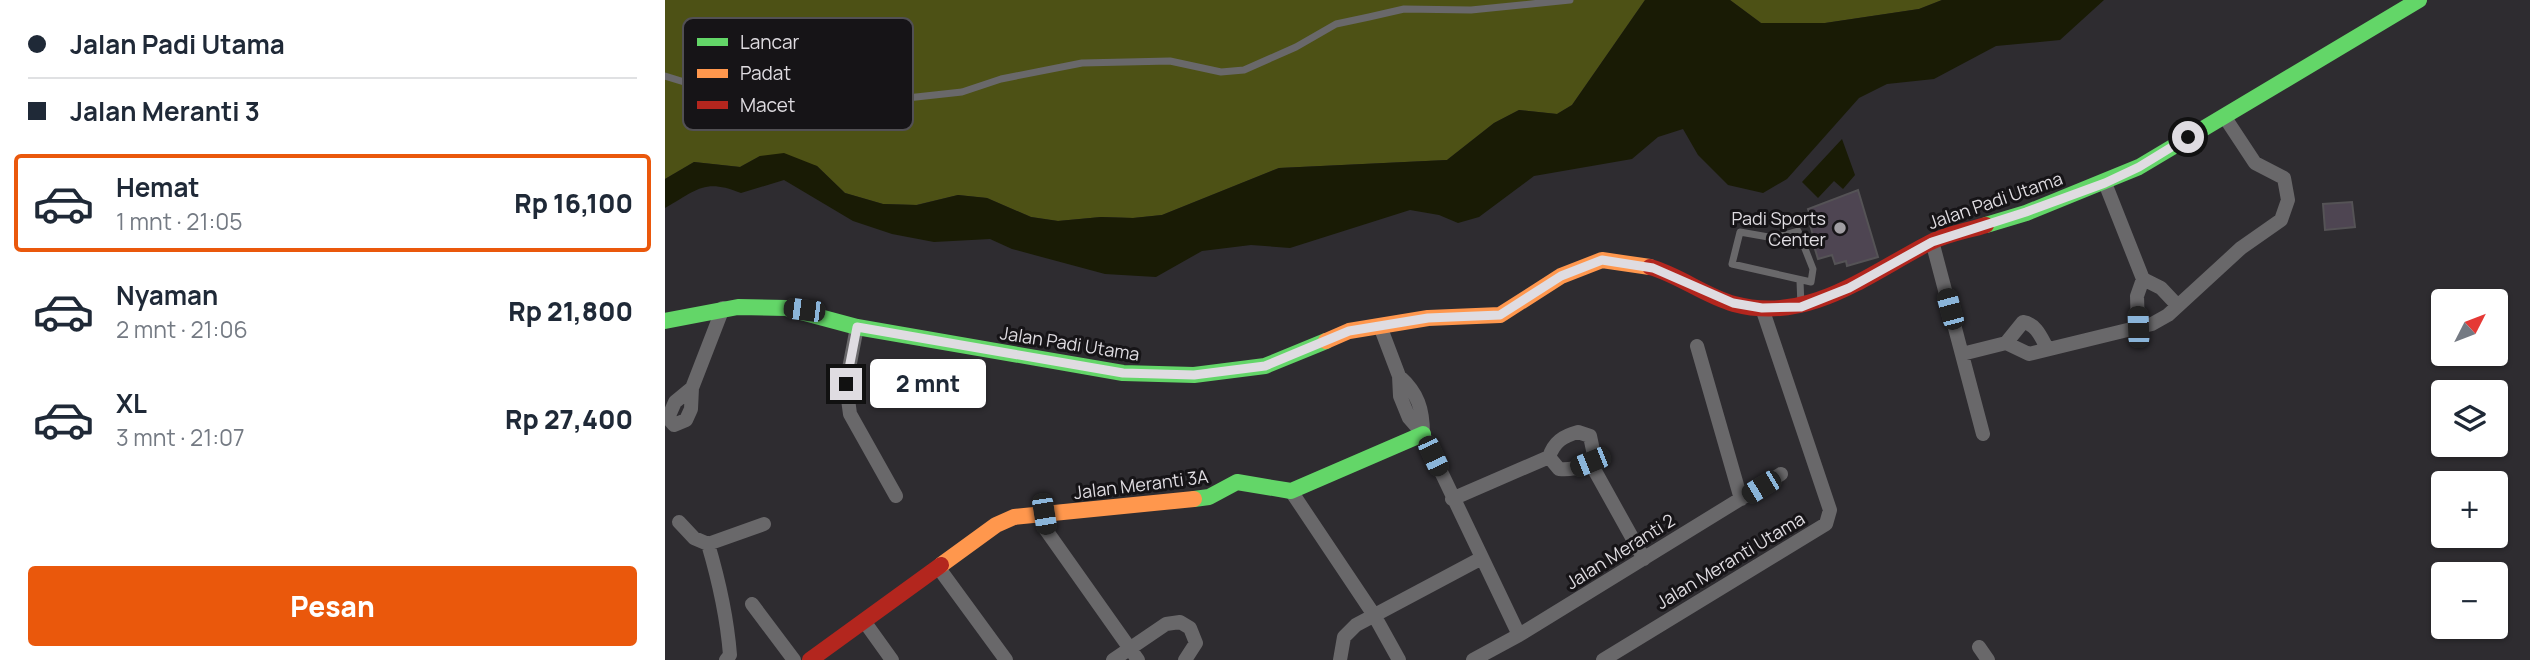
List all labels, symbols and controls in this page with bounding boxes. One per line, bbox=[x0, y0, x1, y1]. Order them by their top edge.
legend bbox=[683, 18, 913, 130]
text: Jalan Padi Utama bbox=[70, 26, 285, 62]
text: Lancar bbox=[740, 29, 799, 55]
text: Padat bbox=[740, 60, 791, 86]
text: Macet bbox=[740, 92, 795, 118]
text: Jalan Meranti 3 bbox=[70, 93, 260, 129]
route start bbox=[2172, 121, 2204, 153]
street label: Jalan Padi Utama bbox=[1924, 166, 2066, 234]
text: Hemat bbox=[116, 169, 200, 205]
icon: car bbox=[32, 172, 95, 235]
text: Rp 16,100 bbox=[514, 185, 633, 221]
text: 1 mnt · 21:05 bbox=[116, 205, 243, 237]
place label: Padi Sports Center bbox=[1732, 206, 1827, 251]
marker: Padi Sports Center bbox=[1832, 220, 1848, 236]
text: Nyaman bbox=[116, 277, 218, 313]
icon: car bbox=[32, 280, 95, 343]
car bbox=[1935, 286, 1966, 332]
north arrow bbox=[2431, 289, 2508, 366]
map controls bbox=[2431, 289, 2508, 639]
text: Rp 21,800 bbox=[508, 293, 633, 329]
car bbox=[782, 297, 827, 323]
car bbox=[2127, 306, 2150, 348]
text: 2 mnt · 21:06 bbox=[116, 313, 248, 345]
street label: Jalan Padi Utama bbox=[999, 320, 1141, 366]
callout: 2 mnt bbox=[871, 360, 986, 408]
text: 2 mnt bbox=[896, 367, 960, 399]
route end bbox=[830, 368, 862, 400]
button: layers bbox=[2431, 380, 2508, 457]
text: XL bbox=[116, 385, 147, 421]
icon: car bbox=[32, 388, 95, 451]
text: Rp 27,400 bbox=[505, 401, 633, 437]
text: 3 mnt · 21:07 bbox=[116, 421, 245, 453]
car bbox=[1415, 433, 1452, 479]
car bbox=[1567, 444, 1614, 480]
street label: Jalan Meranti 3A bbox=[1072, 464, 1210, 504]
car bbox=[1738, 467, 1785, 507]
button: + bbox=[2431, 471, 2508, 548]
car bbox=[1031, 492, 1058, 536]
street label: Jalan Meranti Utama bbox=[1651, 506, 1809, 614]
street label: Jalan Meranti 2 bbox=[1561, 508, 1679, 594]
button: − bbox=[2431, 562, 2508, 639]
button: Pesan bbox=[28, 566, 637, 646]

